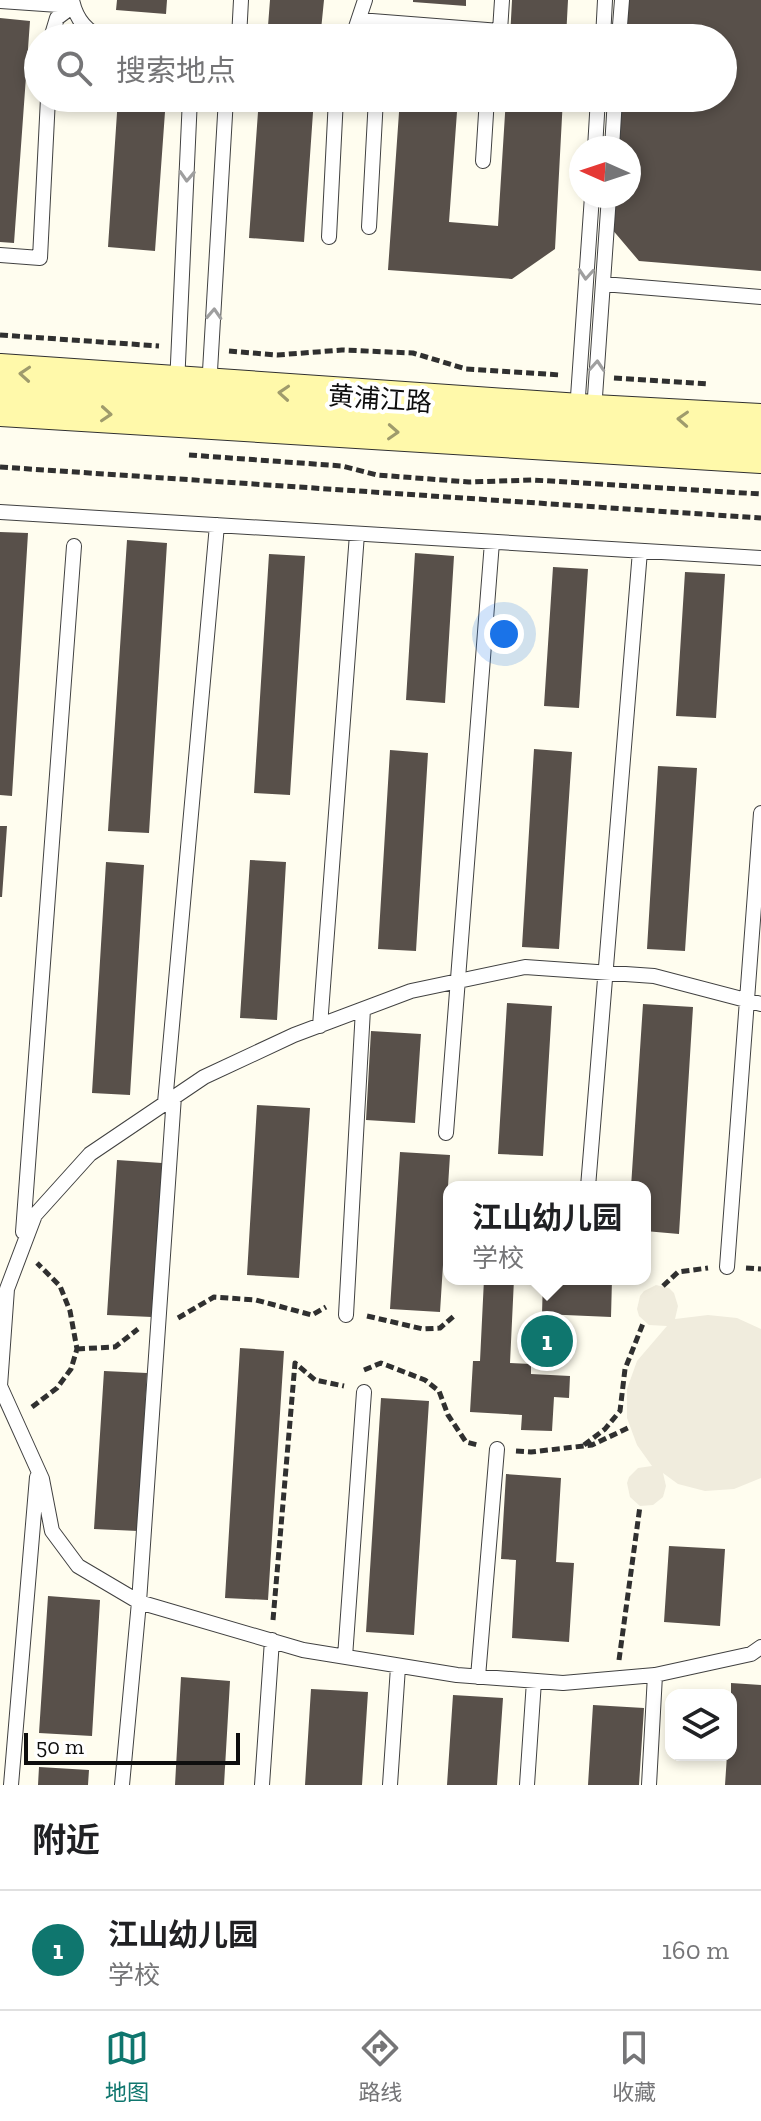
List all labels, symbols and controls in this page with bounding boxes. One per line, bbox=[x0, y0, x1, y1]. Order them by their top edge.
search box bbox=[24, 24, 737, 112]
icon: search bbox=[52, 46, 96, 90]
text: 搜索地点 bbox=[116, 53, 236, 89]
north arrow bbox=[569, 136, 641, 208]
one-way arrow bbox=[179, 170, 196, 183]
one-way arrow bbox=[578, 268, 595, 281]
one-way arrow bbox=[205, 307, 222, 320]
one-way arrow bbox=[588, 359, 605, 372]
one-way arrow bbox=[18, 366, 31, 383]
street label: 黄浦江路 bbox=[327, 379, 433, 419]
one-way arrow bbox=[277, 385, 290, 402]
one-way arrow bbox=[100, 405, 113, 422]
one-way arrow bbox=[676, 410, 689, 427]
one-way arrow bbox=[387, 423, 400, 440]
your location bbox=[484, 614, 524, 654]
popup bbox=[443, 1181, 651, 1285]
text: 江山幼儿园 bbox=[472, 1200, 622, 1236]
text: 学校 bbox=[472, 1242, 524, 1274]
pin: 1 bbox=[521, 1311, 573, 1371]
map controls bbox=[665, 1689, 737, 1761]
button: layers bbox=[665, 1689, 737, 1761]
scale bar bbox=[24, 1729, 240, 1765]
text: 50 m bbox=[36, 1733, 84, 1760]
text: 附近 bbox=[32, 1820, 100, 1861]
text: 江山幼儿园 bbox=[108, 1917, 258, 1953]
text: 1 bbox=[53, 1934, 63, 1966]
text: 160 m bbox=[662, 1934, 729, 1966]
text: 学校 bbox=[108, 1959, 160, 1991]
tab: 地图 bbox=[105, 2026, 149, 2106]
tab: 路线 bbox=[358, 2026, 402, 2106]
tab: 收藏 bbox=[612, 2026, 656, 2106]

